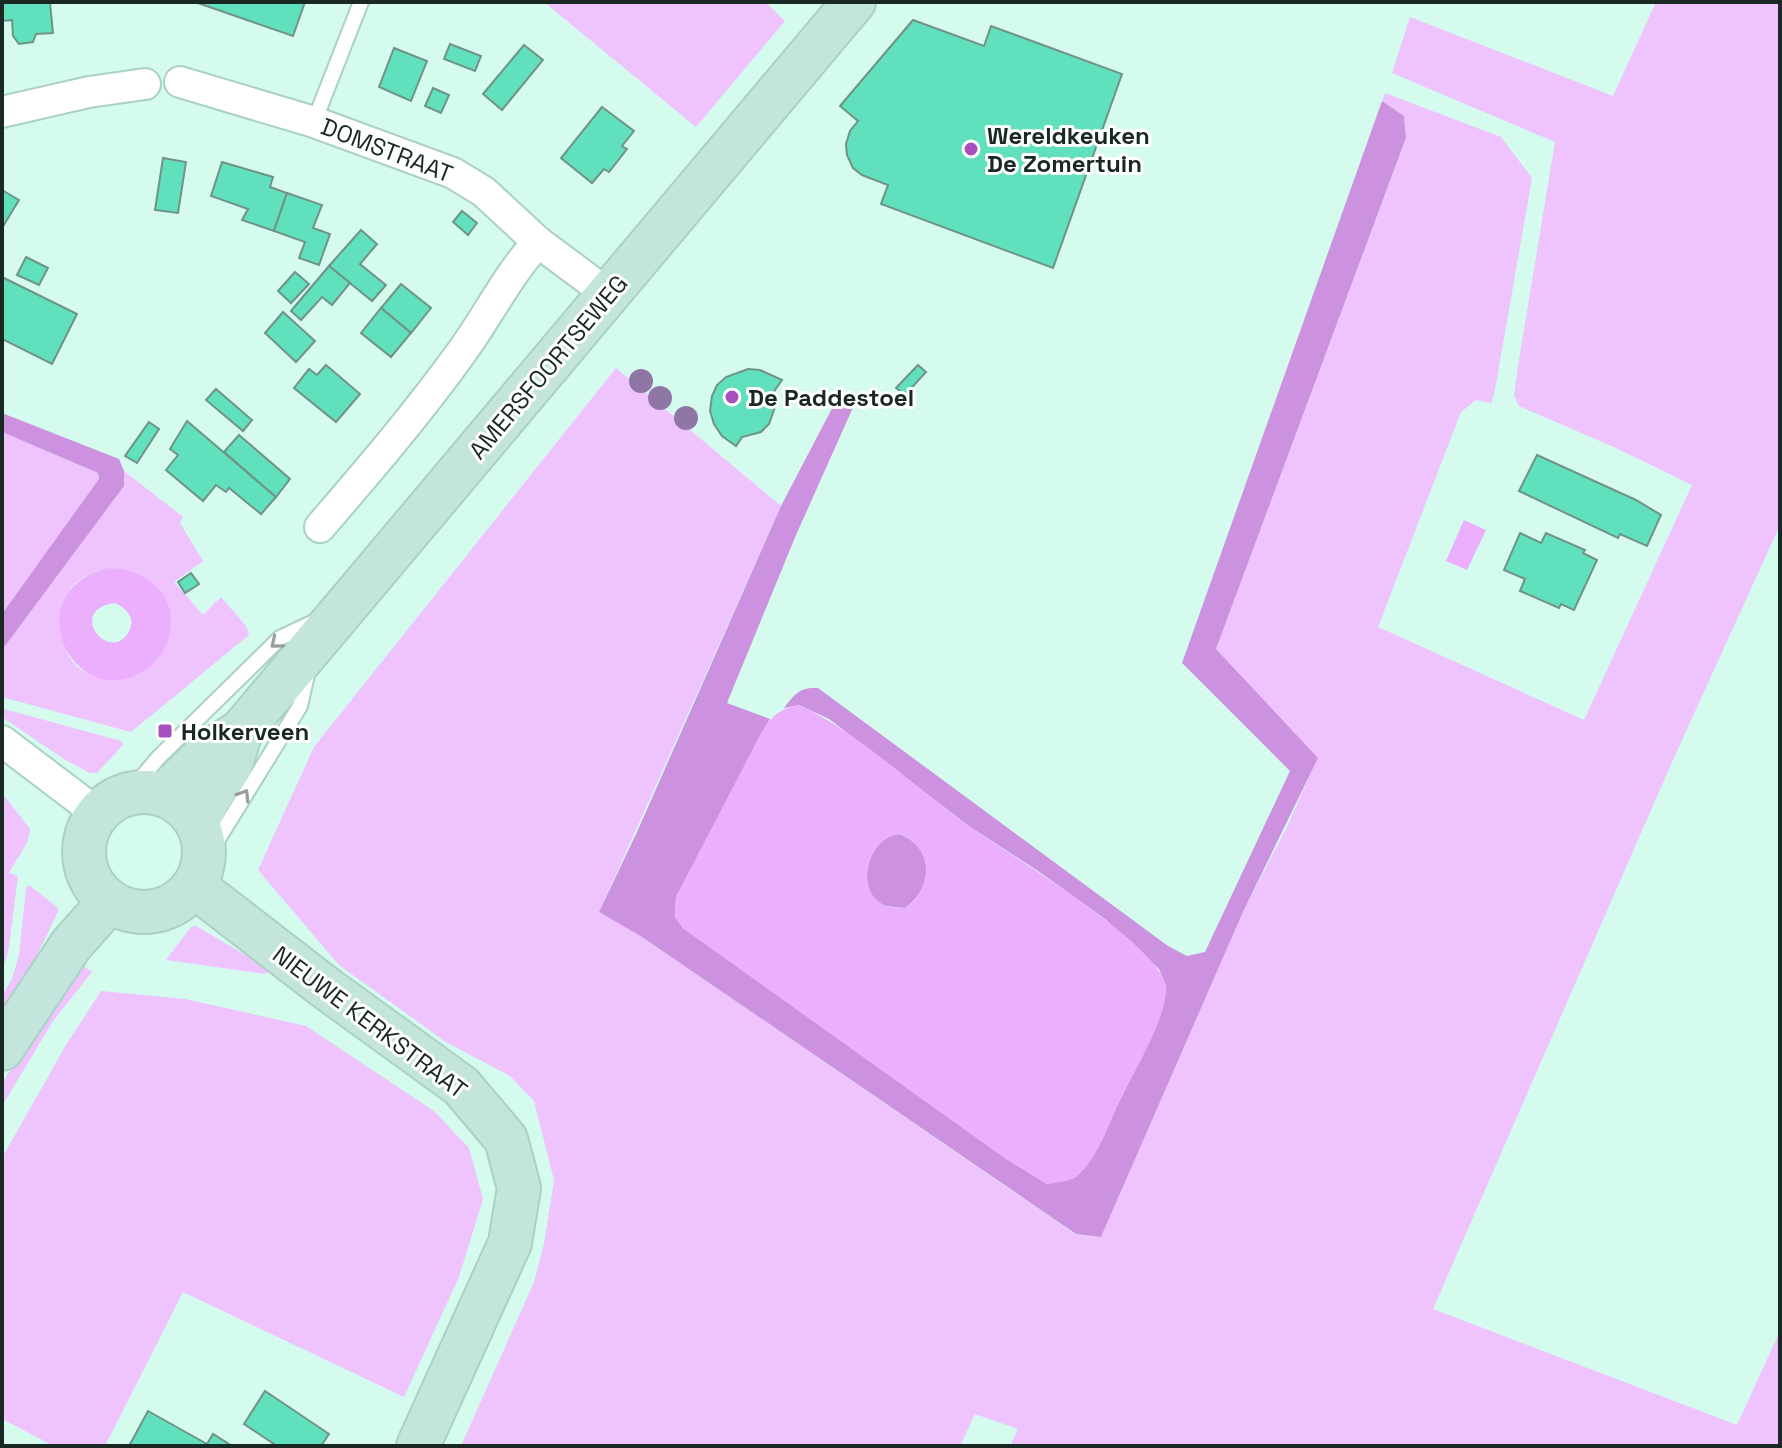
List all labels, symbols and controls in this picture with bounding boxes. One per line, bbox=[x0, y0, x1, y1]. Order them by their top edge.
street label: DOMSTRAAT bbox=[317, 111, 457, 189]
place label: Wereldkeuken De Zomertuin bbox=[987, 120, 1150, 179]
marker: Wereldkeuken De Zomertuin bbox=[962, 140, 980, 158]
street label: AMERSFOORTSEWEG bbox=[462, 268, 634, 466]
place label: De Paddestoel bbox=[748, 382, 914, 413]
marker: De Paddestoel bbox=[723, 388, 741, 406]
one-way arrow bbox=[271, 634, 286, 648]
place label: Holkerveen bbox=[181, 716, 309, 747]
marker: Holkerveen bbox=[156, 722, 174, 740]
one-way arrow bbox=[235, 789, 250, 804]
street label: NIEUWE KERKSTRAAT bbox=[267, 939, 473, 1105]

